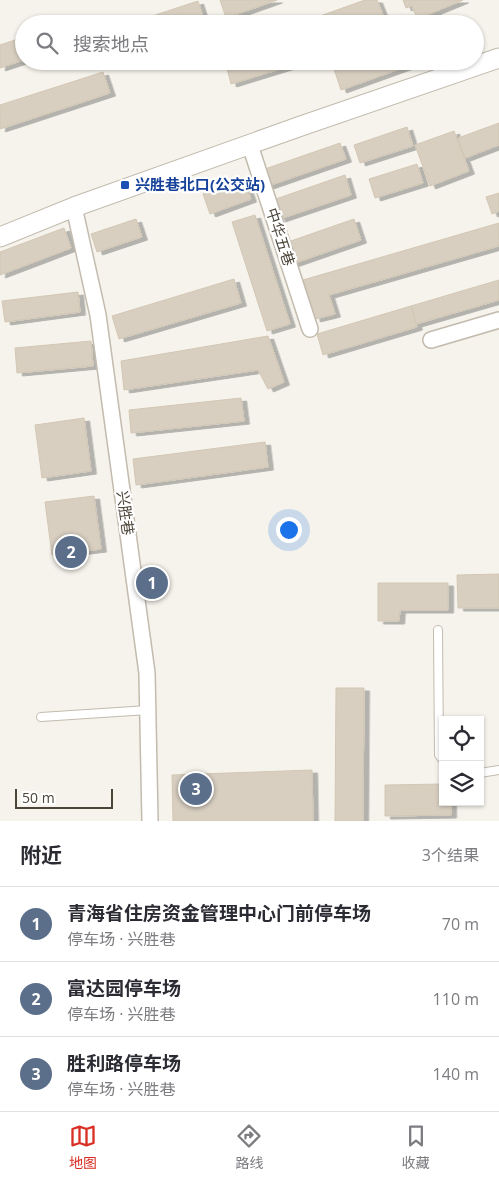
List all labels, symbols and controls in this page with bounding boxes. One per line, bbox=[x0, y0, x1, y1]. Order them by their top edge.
search box bbox=[15, 15, 484, 70]
icon: search bbox=[33, 29, 61, 57]
text: 搜索地点 bbox=[73, 31, 149, 57]
place label: 兴胜巷北口(公交站) bbox=[135, 174, 265, 194]
marker: 兴胜巷北口(公交站) bbox=[119, 179, 131, 191]
street label: 中华五巷 bbox=[262, 205, 300, 268]
street label: 兴胜巷 bbox=[113, 489, 139, 537]
your location bbox=[276, 517, 302, 543]
pin: 2 bbox=[55, 533, 87, 571]
pin: 1 bbox=[136, 564, 168, 602]
map controls bbox=[439, 716, 484, 806]
button: locate bbox=[439, 716, 484, 761]
button: layers bbox=[439, 761, 484, 806]
pin: 3 bbox=[180, 770, 212, 808]
scale bar bbox=[15, 786, 112, 809]
text: 50 m bbox=[22, 788, 55, 807]
text: 附近 bbox=[20, 841, 62, 869]
text: 3个结果 bbox=[422, 844, 479, 866]
text: 青海省住房资金管理中心门前停车场 bbox=[67, 900, 371, 926]
text: 1 bbox=[31, 913, 41, 935]
text: 70 m bbox=[442, 913, 479, 935]
text: 停车场 · 兴胜巷 bbox=[67, 928, 176, 950]
text: 富达园停车场 bbox=[67, 975, 181, 1001]
text: 2 bbox=[31, 988, 41, 1010]
text: 110 m bbox=[433, 988, 479, 1010]
text: 停车场 · 兴胜巷 bbox=[67, 1003, 176, 1025]
text: 胜利路停车场 bbox=[67, 1050, 181, 1076]
text: 3 bbox=[31, 1063, 41, 1085]
text: 140 m bbox=[433, 1063, 479, 1085]
text: 停车场 · 兴胜巷 bbox=[67, 1078, 176, 1100]
tab: 地图 bbox=[69, 1122, 97, 1172]
tab: 路线 bbox=[235, 1122, 263, 1172]
tab: 收藏 bbox=[402, 1122, 430, 1172]

